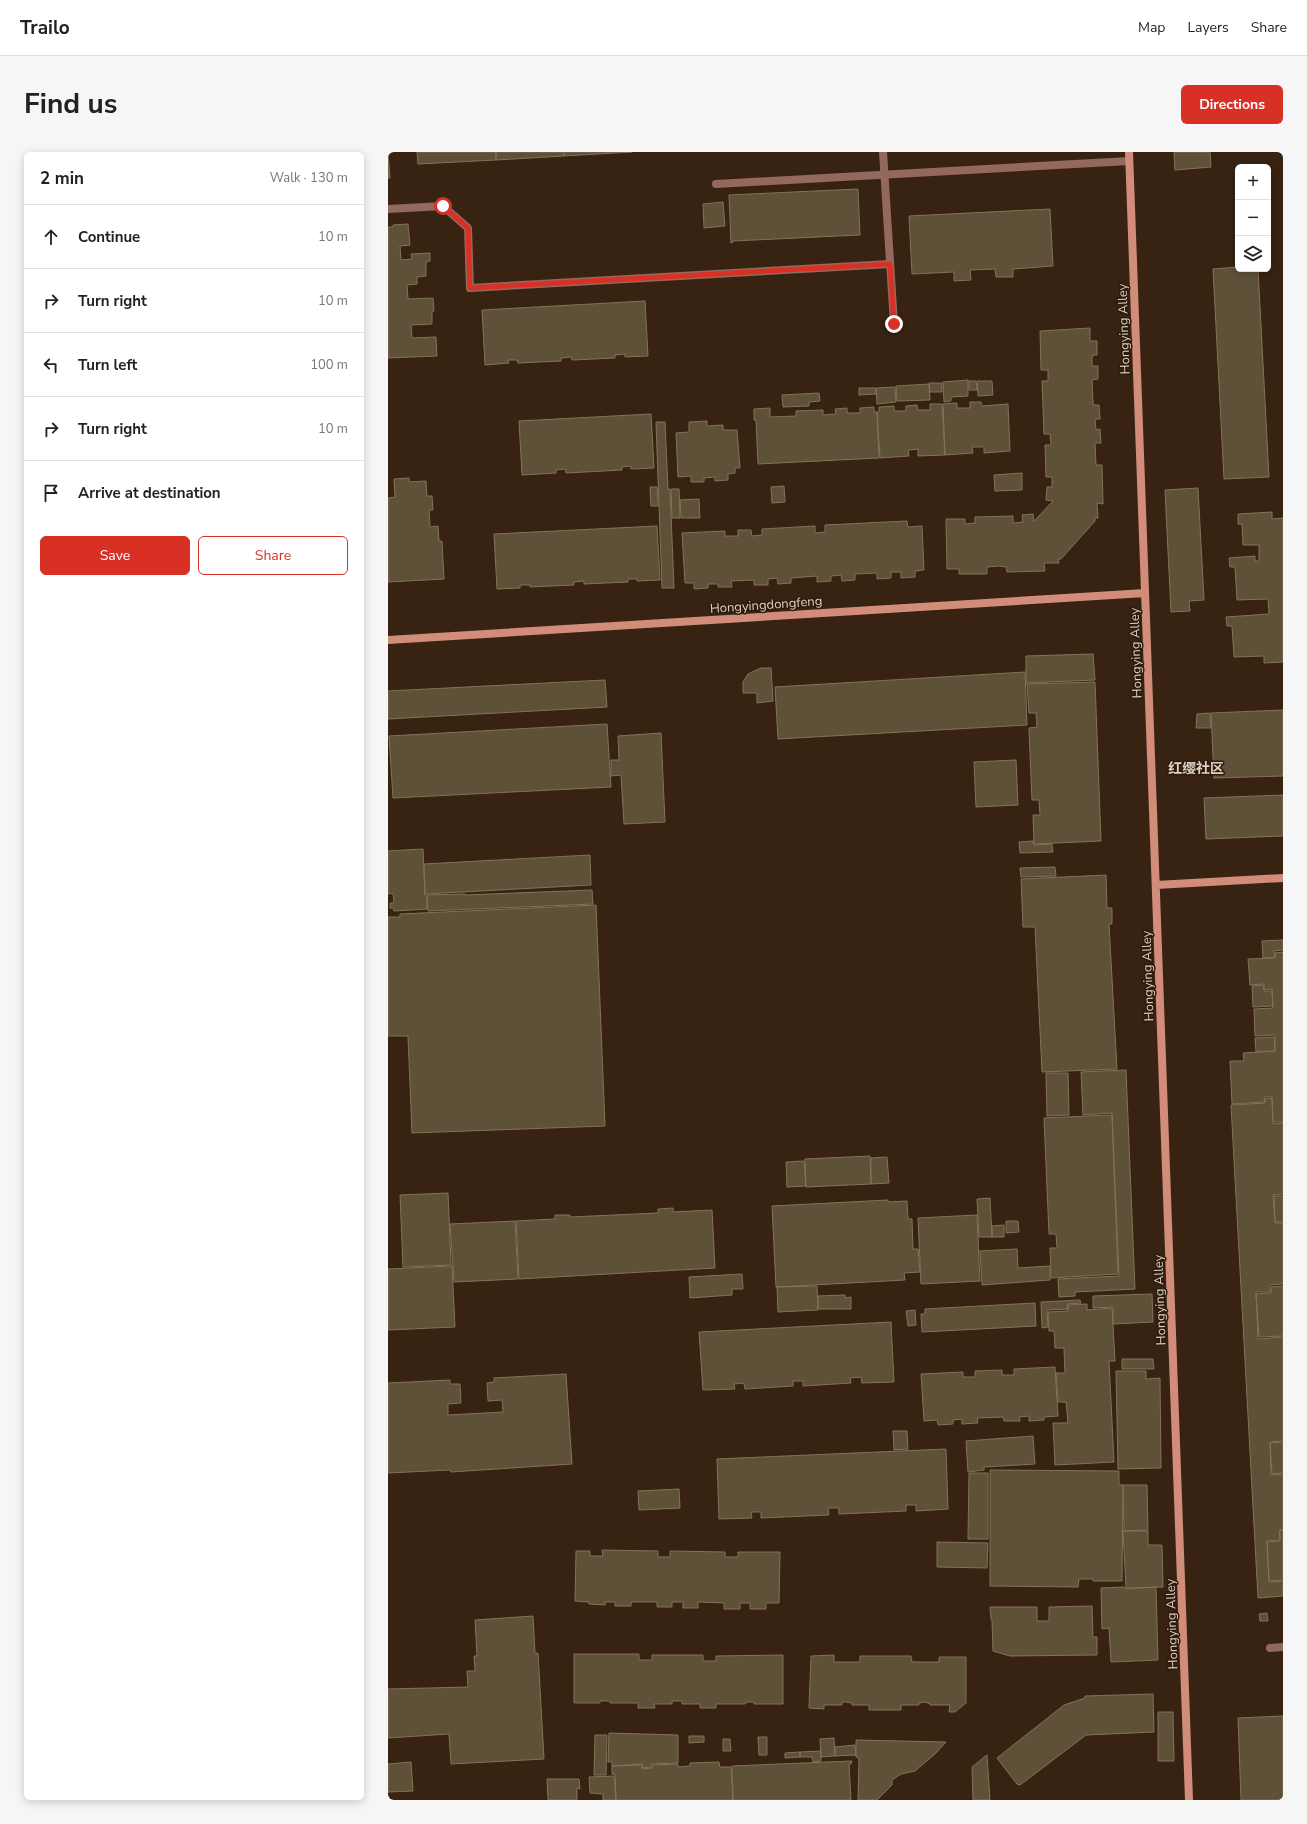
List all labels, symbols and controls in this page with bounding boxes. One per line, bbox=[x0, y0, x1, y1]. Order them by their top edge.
text: Trailo bbox=[20, 15, 70, 41]
text: Map bbox=[1138, 18, 1165, 37]
text: Layers bbox=[1187, 18, 1229, 37]
text: Share bbox=[1251, 18, 1287, 37]
text: Find us bbox=[24, 85, 118, 123]
button: Directions bbox=[1181, 85, 1283, 124]
map controls bbox=[1235, 164, 1271, 272]
button: + bbox=[1235, 164, 1271, 200]
text: 2 min bbox=[40, 167, 84, 190]
text: Walk · 130 m bbox=[270, 169, 348, 187]
route start bbox=[434, 197, 452, 215]
button: − bbox=[1235, 200, 1271, 236]
icon: ahead bbox=[40, 226, 62, 248]
text: Continue bbox=[78, 227, 140, 247]
text: 10 m bbox=[318, 228, 348, 246]
button: layers bbox=[1235, 236, 1271, 272]
street label: Hongying Alley bbox=[1113, 283, 1135, 375]
icon: right bbox=[40, 290, 62, 312]
text: Turn right bbox=[78, 291, 147, 311]
text: 10 m bbox=[318, 292, 348, 310]
route end bbox=[885, 315, 903, 333]
icon: left bbox=[40, 354, 62, 376]
text: Turn left bbox=[78, 355, 137, 375]
text: 100 m bbox=[310, 356, 348, 374]
icon: right bbox=[40, 418, 62, 440]
text: Turn right bbox=[78, 419, 147, 439]
text: 10 m bbox=[318, 420, 348, 438]
icon: arrive bbox=[40, 482, 62, 504]
text: Arrive at destination bbox=[78, 483, 221, 503]
button: Save bbox=[40, 536, 190, 575]
button: Share bbox=[198, 536, 348, 575]
street label: Hongyingdongfeng bbox=[709, 592, 823, 618]
street label: Hongying Alley bbox=[1125, 607, 1147, 699]
district label: 红缨社区 bbox=[1168, 759, 1224, 778]
street label: Hongying Alley bbox=[1137, 930, 1159, 1022]
street label: Hongying Alley bbox=[1149, 1254, 1171, 1346]
street label: Hongying Alley bbox=[1161, 1578, 1183, 1670]

